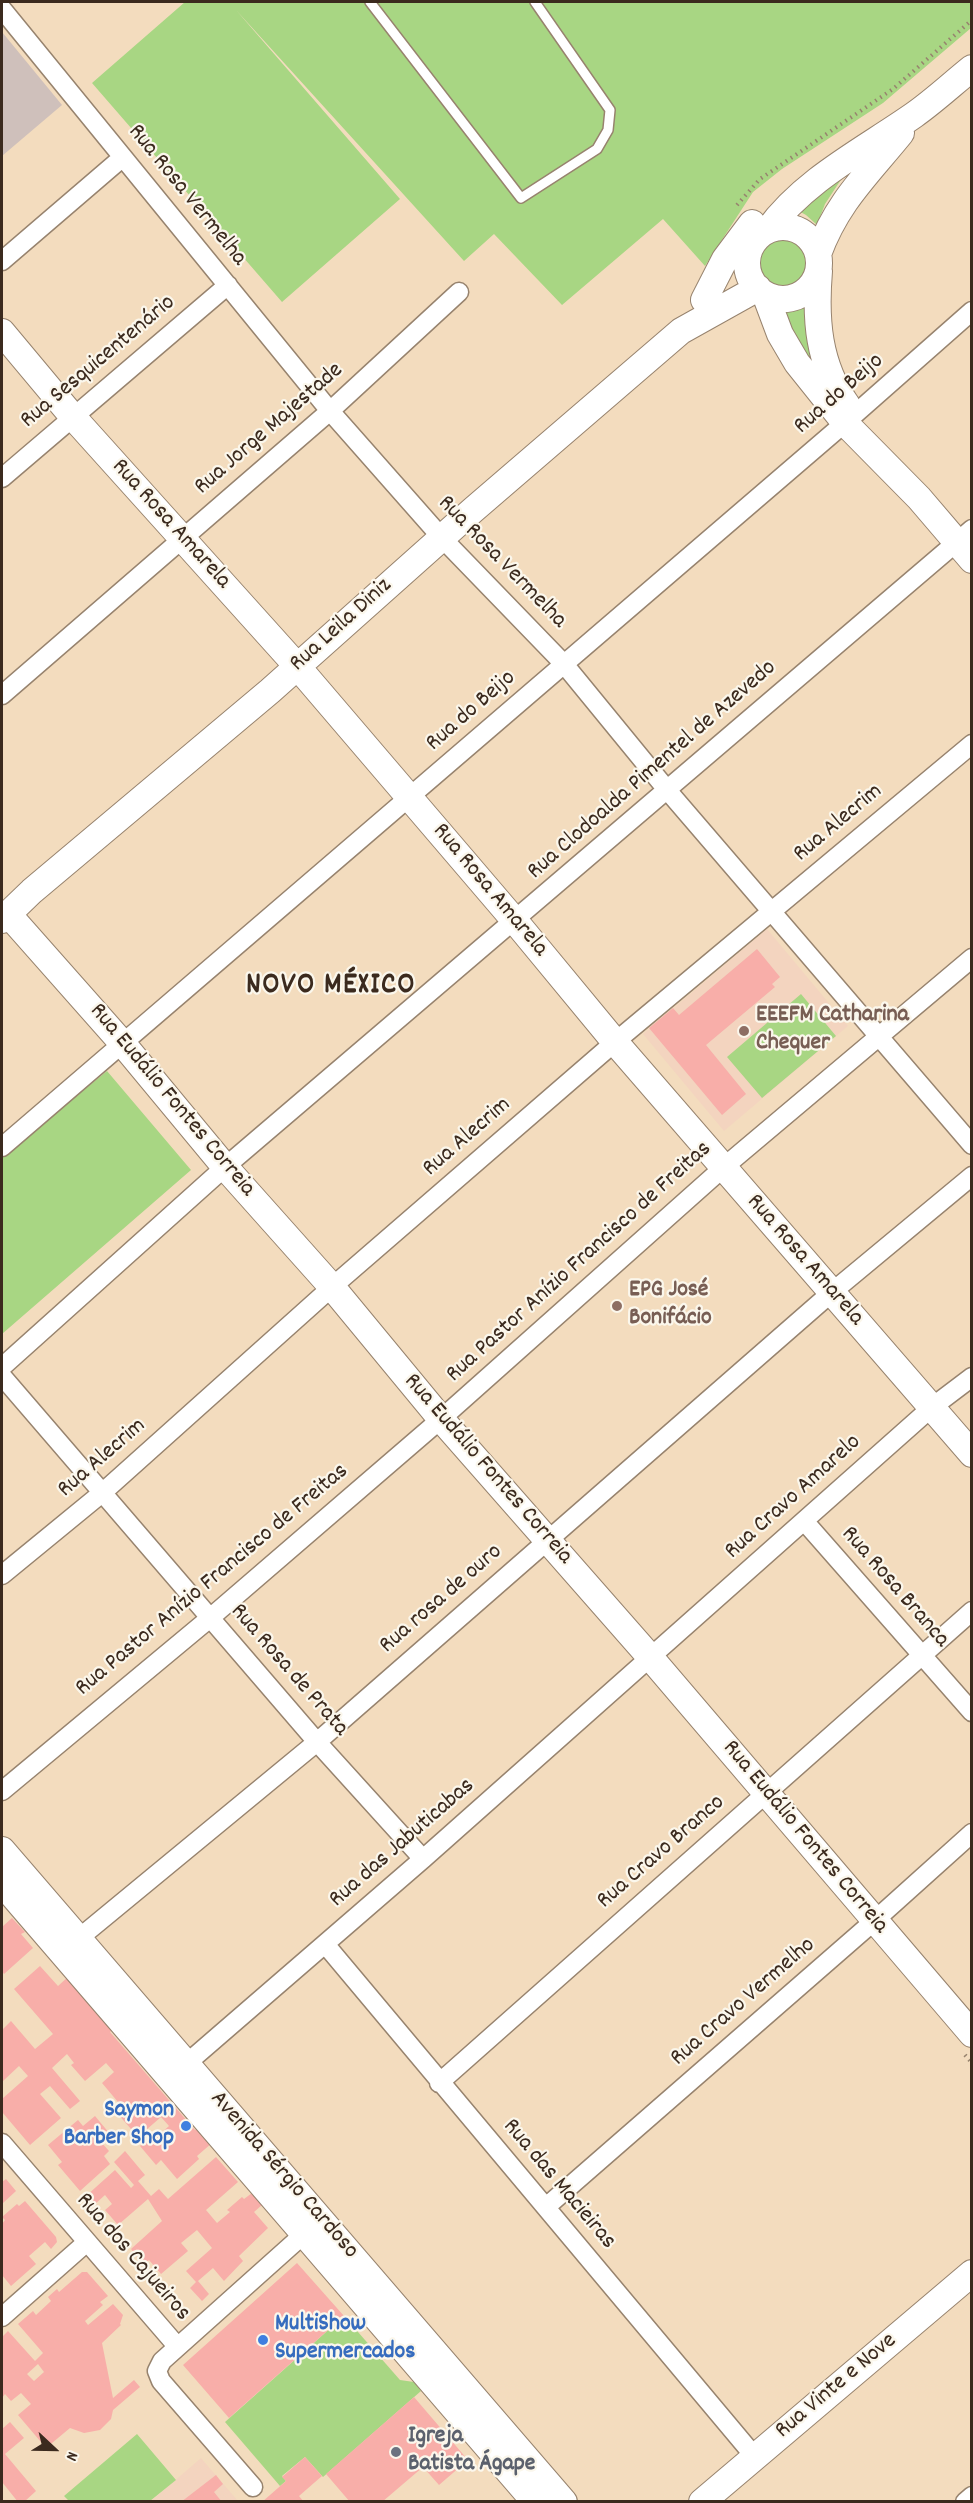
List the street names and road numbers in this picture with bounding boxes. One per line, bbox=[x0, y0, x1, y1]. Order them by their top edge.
street label: Rua Rosa Vermelha bbox=[120, 119, 252, 273]
street label: Rua Sesquicentenário bbox=[16, 290, 182, 436]
street label: Rua do Beijo bbox=[789, 348, 891, 442]
street label: Rua Jorge Majestade bbox=[190, 358, 350, 502]
street label: Rua Rosa Amarela bbox=[104, 454, 236, 596]
street label: Rua Rosa Vermelha bbox=[430, 490, 572, 636]
street label: Rua Leila Diniz bbox=[285, 573, 399, 679]
street label: Rua Clodoalda Pimentel de Azevedo bbox=[523, 655, 783, 887]
street label: Rua do Beijo bbox=[421, 665, 523, 759]
street label: Rua Alecrim bbox=[789, 778, 889, 870]
street label: Rua Rosa Amarela bbox=[425, 818, 553, 964]
street label: Rua Eudálio Fontes Correia bbox=[82, 998, 260, 1204]
street label: Rua Alecrim bbox=[418, 1092, 518, 1184]
street label: Rua Pastor Anízio Francisco de Freitas bbox=[441, 1136, 719, 1390]
street label: Rua Rosa Amarela bbox=[739, 1189, 869, 1333]
street label: Rua Eudálio Fontes Correia bbox=[396, 1369, 578, 1571]
street label: Rua Alecrim bbox=[53, 1413, 153, 1505]
street label: Rua Cravo Amarelo bbox=[720, 1429, 868, 1567]
street label: Rua Pastor Anízio Francisco de Freitas bbox=[71, 1458, 355, 1704]
street label: Rua Rosa Branca bbox=[833, 1521, 955, 1655]
street label: Rua rosa de ouro bbox=[375, 1539, 509, 1661]
street label: Rua Rosa de Prata bbox=[223, 1599, 353, 1743]
street label: Rua Eudálio Fontes Correia bbox=[715, 1735, 893, 1941]
street label: Rua das Jabuticabas bbox=[324, 1773, 482, 1915]
street label: Rua Cravo Branco bbox=[592, 1790, 732, 1916]
street label: Rua Cravo Vermelho bbox=[666, 1932, 822, 2074]
street label: Avenida Sérgio Cardoso bbox=[202, 2086, 364, 2266]
street label: Rua das Macieiras bbox=[495, 2114, 621, 2256]
street label: Rua dos Cajueiros bbox=[68, 2188, 196, 2328]
street label: Rua Vinte e Nove bbox=[770, 2328, 904, 2446]

